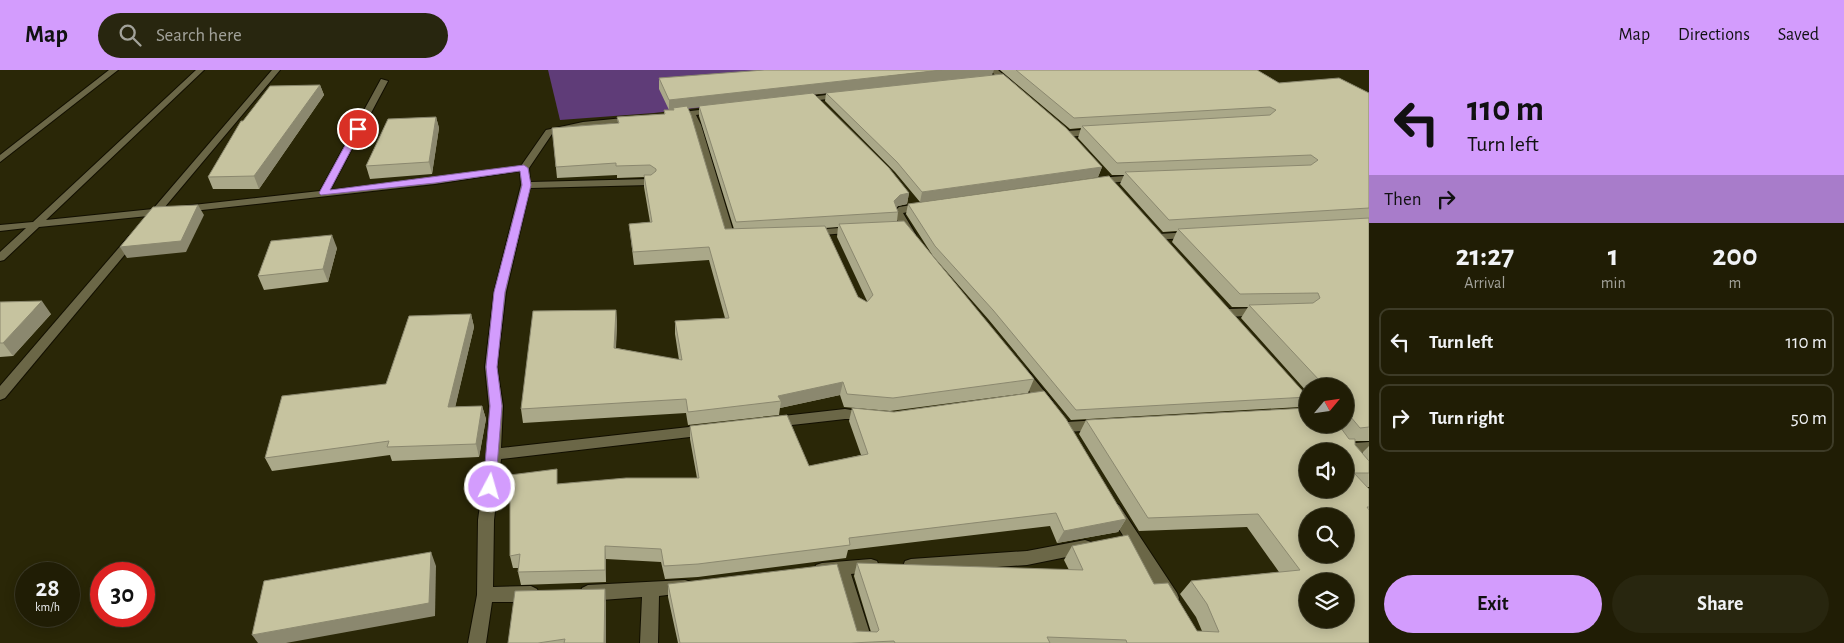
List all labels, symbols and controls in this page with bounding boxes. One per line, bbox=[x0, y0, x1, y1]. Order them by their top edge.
search box bbox=[98, 13, 448, 58]
icon: search bbox=[116, 21, 144, 49]
text: Map bbox=[25, 23, 68, 47]
text: Search here bbox=[156, 26, 242, 45]
text: Map bbox=[1619, 26, 1650, 44]
text: Directions bbox=[1678, 26, 1750, 44]
text: Saved bbox=[1778, 26, 1819, 44]
icon: left bbox=[1384, 90, 1449, 155]
text: 110 m bbox=[1467, 92, 1544, 127]
pin bbox=[337, 108, 379, 150]
icon: arrive bbox=[344, 115, 372, 143]
text: Turn left bbox=[1467, 133, 1539, 155]
icon: right bbox=[1432, 185, 1460, 213]
text: Then bbox=[1384, 190, 1422, 209]
text: 21:27 bbox=[1455, 241, 1514, 271]
text: 1 bbox=[1608, 241, 1619, 271]
text: 200 bbox=[1712, 241, 1758, 271]
text: Arrival bbox=[1464, 275, 1505, 291]
text: min bbox=[1601, 275, 1626, 291]
text: m bbox=[1728, 275, 1741, 291]
icon: left bbox=[1386, 328, 1414, 356]
text: Turn left bbox=[1429, 333, 1493, 352]
text: 110 m bbox=[1786, 333, 1827, 352]
north arrow bbox=[1299, 378, 1354, 432]
map controls bbox=[1299, 378, 1354, 628]
icon: right bbox=[1386, 404, 1414, 432]
text: Turn right bbox=[1429, 409, 1504, 428]
text: 50 m bbox=[1791, 409, 1827, 428]
button: sound bbox=[1299, 443, 1354, 498]
position arrow bbox=[463, 460, 515, 512]
button: search bbox=[1299, 508, 1354, 563]
speed limit sign: 30 bbox=[90, 562, 155, 627]
button: layers bbox=[1299, 573, 1354, 628]
button: Exit bbox=[1384, 575, 1602, 633]
button: Share bbox=[1612, 575, 1829, 633]
text: 28 bbox=[35, 576, 60, 601]
text: km/h bbox=[35, 601, 60, 613]

